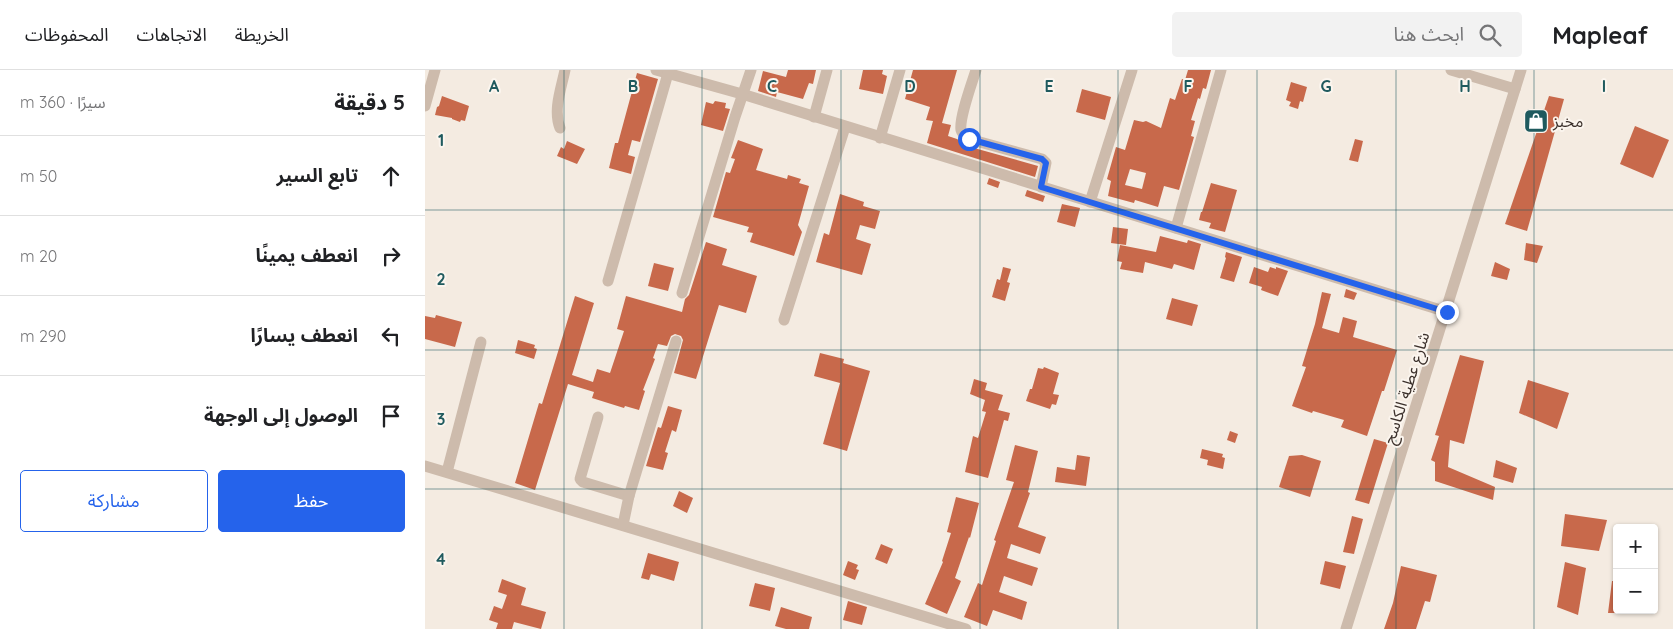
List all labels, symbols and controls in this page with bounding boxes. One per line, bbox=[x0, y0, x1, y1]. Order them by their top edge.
search box bbox=[1172, 12, 1522, 57]
text: Mapleaf bbox=[1552, 20, 1648, 50]
icon: search bbox=[1476, 21, 1504, 49]
text: ابحث هنا bbox=[1393, 22, 1464, 46]
text: المحفوظات bbox=[25, 23, 109, 46]
text: الاتجاهات bbox=[137, 23, 207, 46]
text: الخريطة bbox=[235, 23, 289, 46]
text: A bbox=[489, 76, 500, 96]
text: B bbox=[628, 76, 638, 96]
text: C bbox=[767, 76, 777, 96]
text: D bbox=[904, 76, 916, 96]
text: E bbox=[1044, 76, 1054, 96]
text: F bbox=[1184, 76, 1193, 96]
text: G bbox=[1320, 76, 1332, 96]
text: H bbox=[1459, 76, 1471, 96]
text: I bbox=[1602, 76, 1606, 96]
text: 5 دقيقة bbox=[334, 89, 405, 115]
text: سيرًا · 360 m bbox=[20, 92, 106, 112]
shop icon: مخبز bbox=[1523, 108, 1549, 134]
place label: مخبز bbox=[1552, 111, 1583, 131]
route start bbox=[958, 128, 981, 151]
text: 1 bbox=[438, 130, 444, 150]
icon: ahead bbox=[377, 162, 405, 190]
text: تابع السير bbox=[276, 163, 358, 187]
text: 50 m bbox=[20, 166, 57, 186]
icon: right bbox=[377, 242, 405, 270]
text: انعطف يمينًا bbox=[256, 243, 358, 267]
text: 20 m bbox=[20, 246, 57, 266]
text: 2 bbox=[436, 269, 446, 289]
route end bbox=[1436, 301, 1459, 324]
icon: left bbox=[377, 322, 405, 350]
text: انعطف يسارًا bbox=[251, 323, 358, 347]
text: 290 m bbox=[20, 326, 66, 346]
street label: شارع عطية الكاسح bbox=[1378, 329, 1436, 448]
icon: arrive bbox=[377, 402, 405, 430]
text: الوصول إلى الوجهة bbox=[204, 403, 358, 427]
text: 3 bbox=[437, 409, 445, 429]
button: مشاركة bbox=[20, 470, 208, 532]
button: حفظ bbox=[218, 470, 405, 532]
map controls bbox=[1613, 524, 1658, 614]
button: + bbox=[1613, 524, 1658, 569]
text: 4 bbox=[436, 549, 446, 569]
button: − bbox=[1613, 569, 1658, 614]

